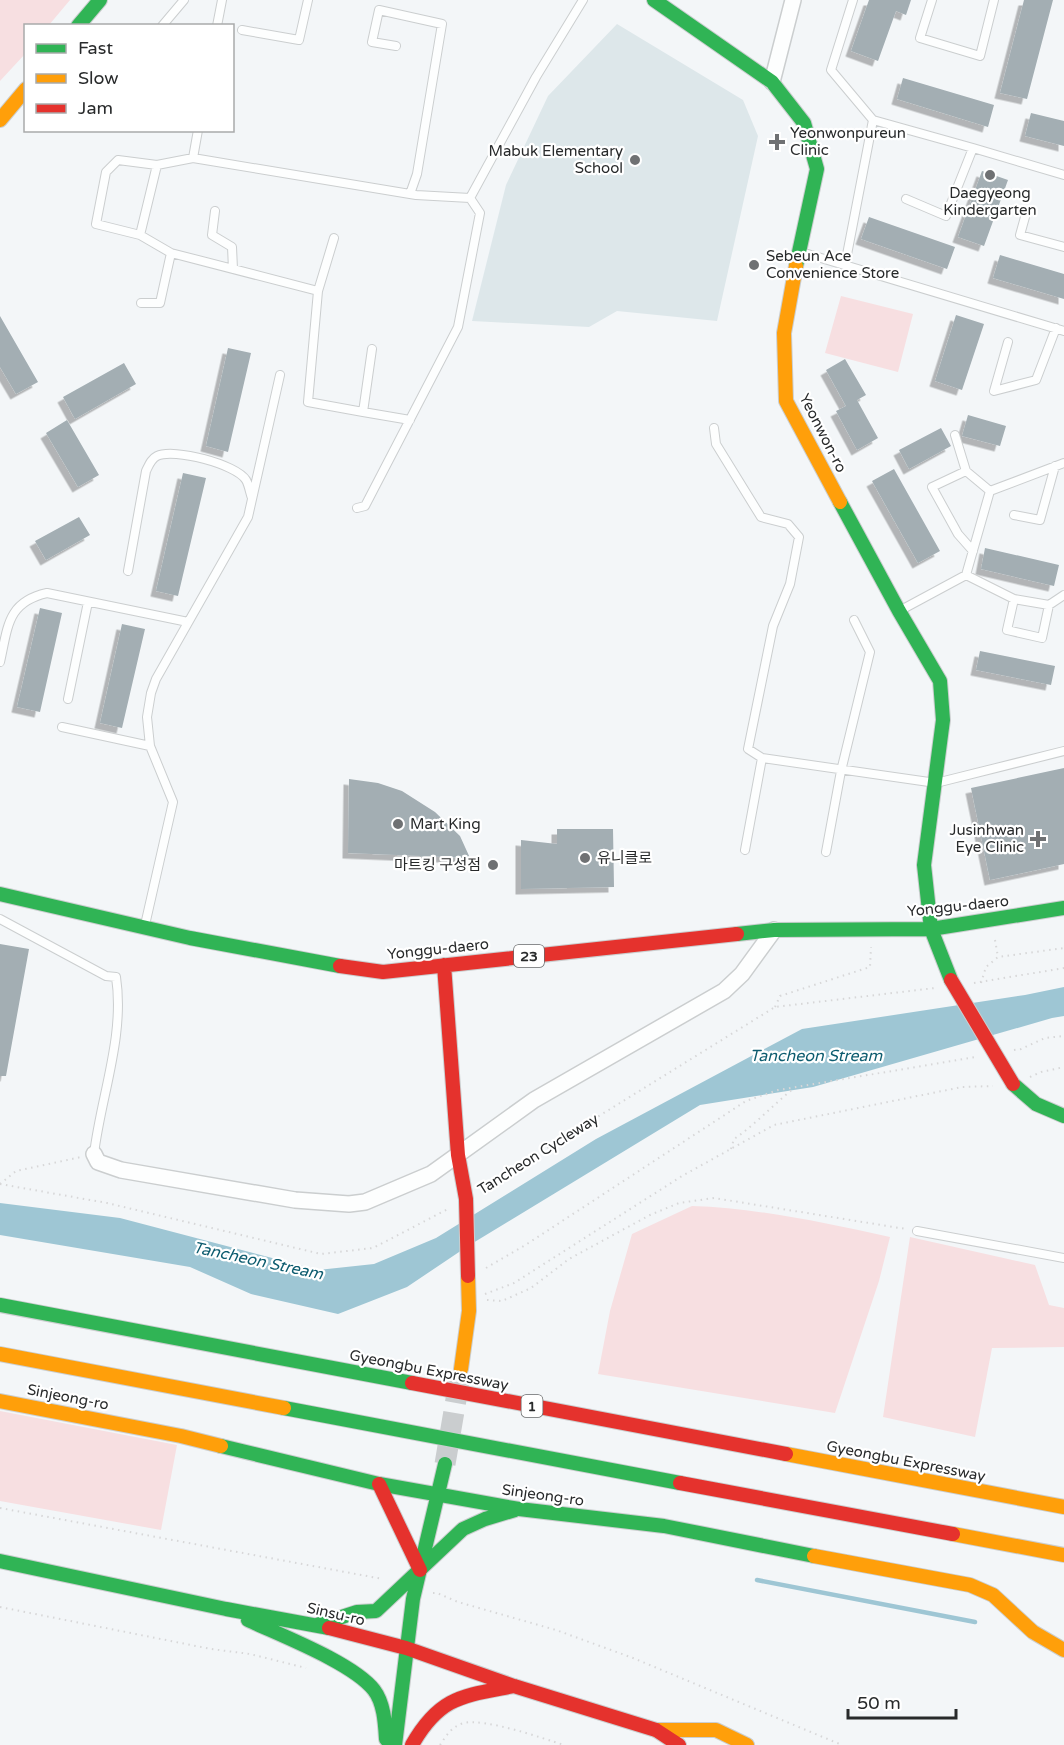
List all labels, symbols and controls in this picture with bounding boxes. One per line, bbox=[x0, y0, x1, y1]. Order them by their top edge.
legend bbox=[24, 24, 234, 132]
text: Fast bbox=[78, 37, 113, 59]
text: Slow bbox=[78, 67, 119, 89]
text: Jam bbox=[78, 97, 113, 119]
place label: Yeonwonpureun Clinic bbox=[790, 124, 906, 159]
marker: Yeonwonpureun Clinic bbox=[768, 133, 786, 151]
place label: Mabuk Elementary School bbox=[488, 142, 623, 177]
marker: Mabuk Elementary School bbox=[628, 153, 642, 167]
marker: Daegyeong Kindergarten bbox=[983, 168, 997, 182]
place label: Daegyeong Kindergarten bbox=[943, 184, 1037, 219]
place label: Sebeun Ace Convenience Store bbox=[766, 247, 899, 282]
marker: Sebeun Ace Convenience Store bbox=[747, 258, 761, 272]
street label: Yeonwon-ro bbox=[795, 391, 851, 475]
place label: Mart King bbox=[410, 815, 481, 833]
marker: Mart King bbox=[391, 817, 405, 831]
place label: Jusinhwan Eye Clinic bbox=[949, 821, 1024, 856]
marker: Jusinhwan Eye Clinic bbox=[1029, 830, 1047, 848]
place label: 유니클로 bbox=[597, 849, 652, 867]
marker: 유니클로 bbox=[578, 851, 592, 865]
place label: 마트킹 구성점 bbox=[394, 856, 481, 874]
marker: 마트킹 구성점 bbox=[486, 858, 500, 872]
street label: Yonggu-daero bbox=[906, 892, 1010, 920]
street label: Yonggu-daero bbox=[386, 935, 490, 963]
road number: 23 bbox=[514, 945, 544, 967]
water label: Tancheon Stream bbox=[750, 1046, 883, 1066]
street label: Tancheon Cycleway bbox=[474, 1109, 602, 1199]
water label: Tancheon Stream bbox=[191, 1237, 325, 1285]
street label: Gyeongbu Expressway bbox=[348, 1346, 510, 1394]
street label: Sinjeong-ro bbox=[26, 1380, 110, 1414]
road number: 1 bbox=[522, 1395, 542, 1417]
street label: Gyeongbu Expressway bbox=[825, 1437, 987, 1485]
street label: Sinjeong-ro bbox=[501, 1480, 585, 1510]
street label: Sinsu-ro bbox=[305, 1599, 367, 1629]
scale bar bbox=[848, 1682, 956, 1720]
text: 50 m bbox=[857, 1692, 901, 1714]

